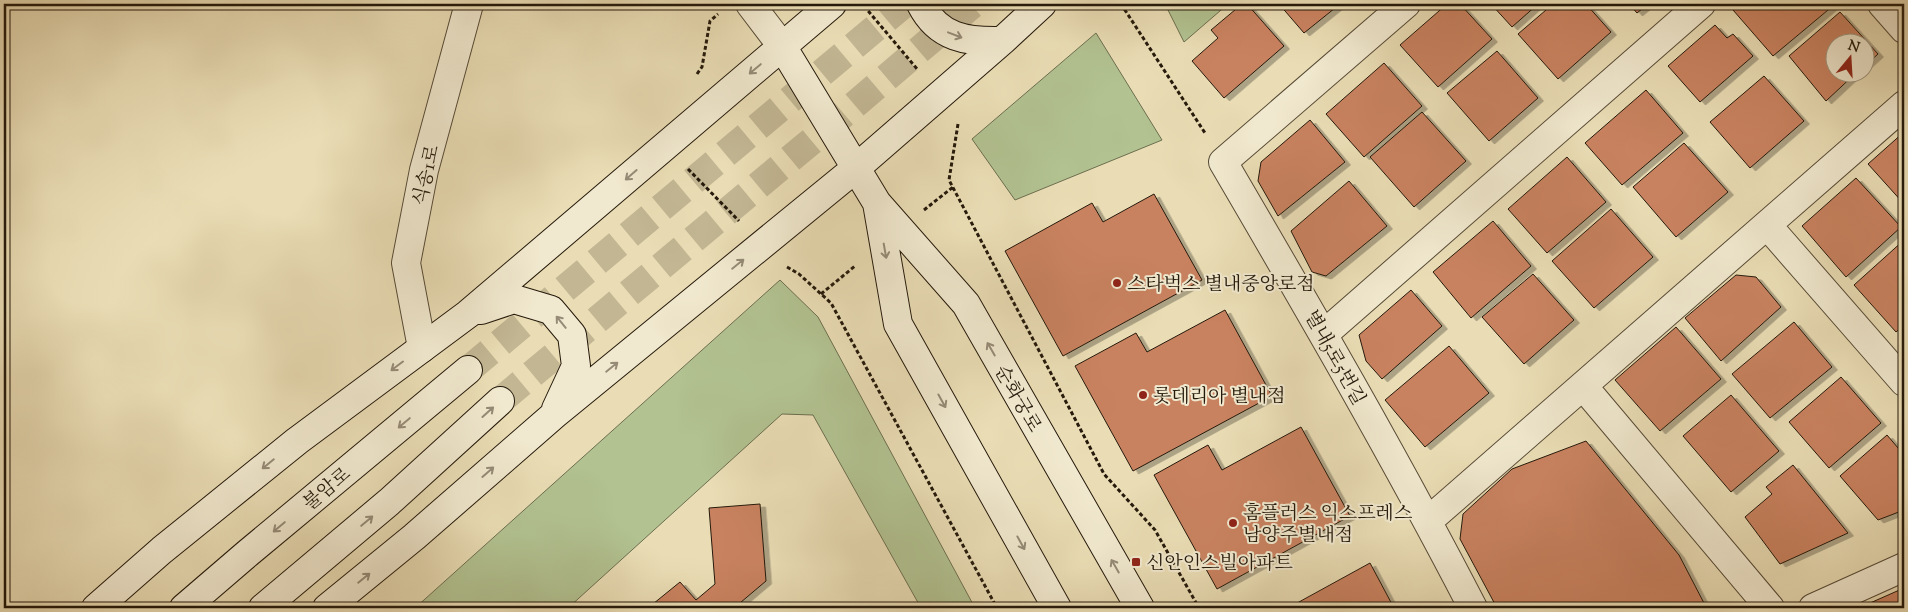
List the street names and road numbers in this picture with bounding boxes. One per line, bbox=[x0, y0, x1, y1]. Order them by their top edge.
street label: 식송1로 bbox=[407, 143, 448, 209]
street label: 별내5로5번길 bbox=[1297, 306, 1371, 411]
street label: 순화궁로 bbox=[987, 361, 1047, 438]
street label: 불암로 bbox=[298, 462, 357, 518]

